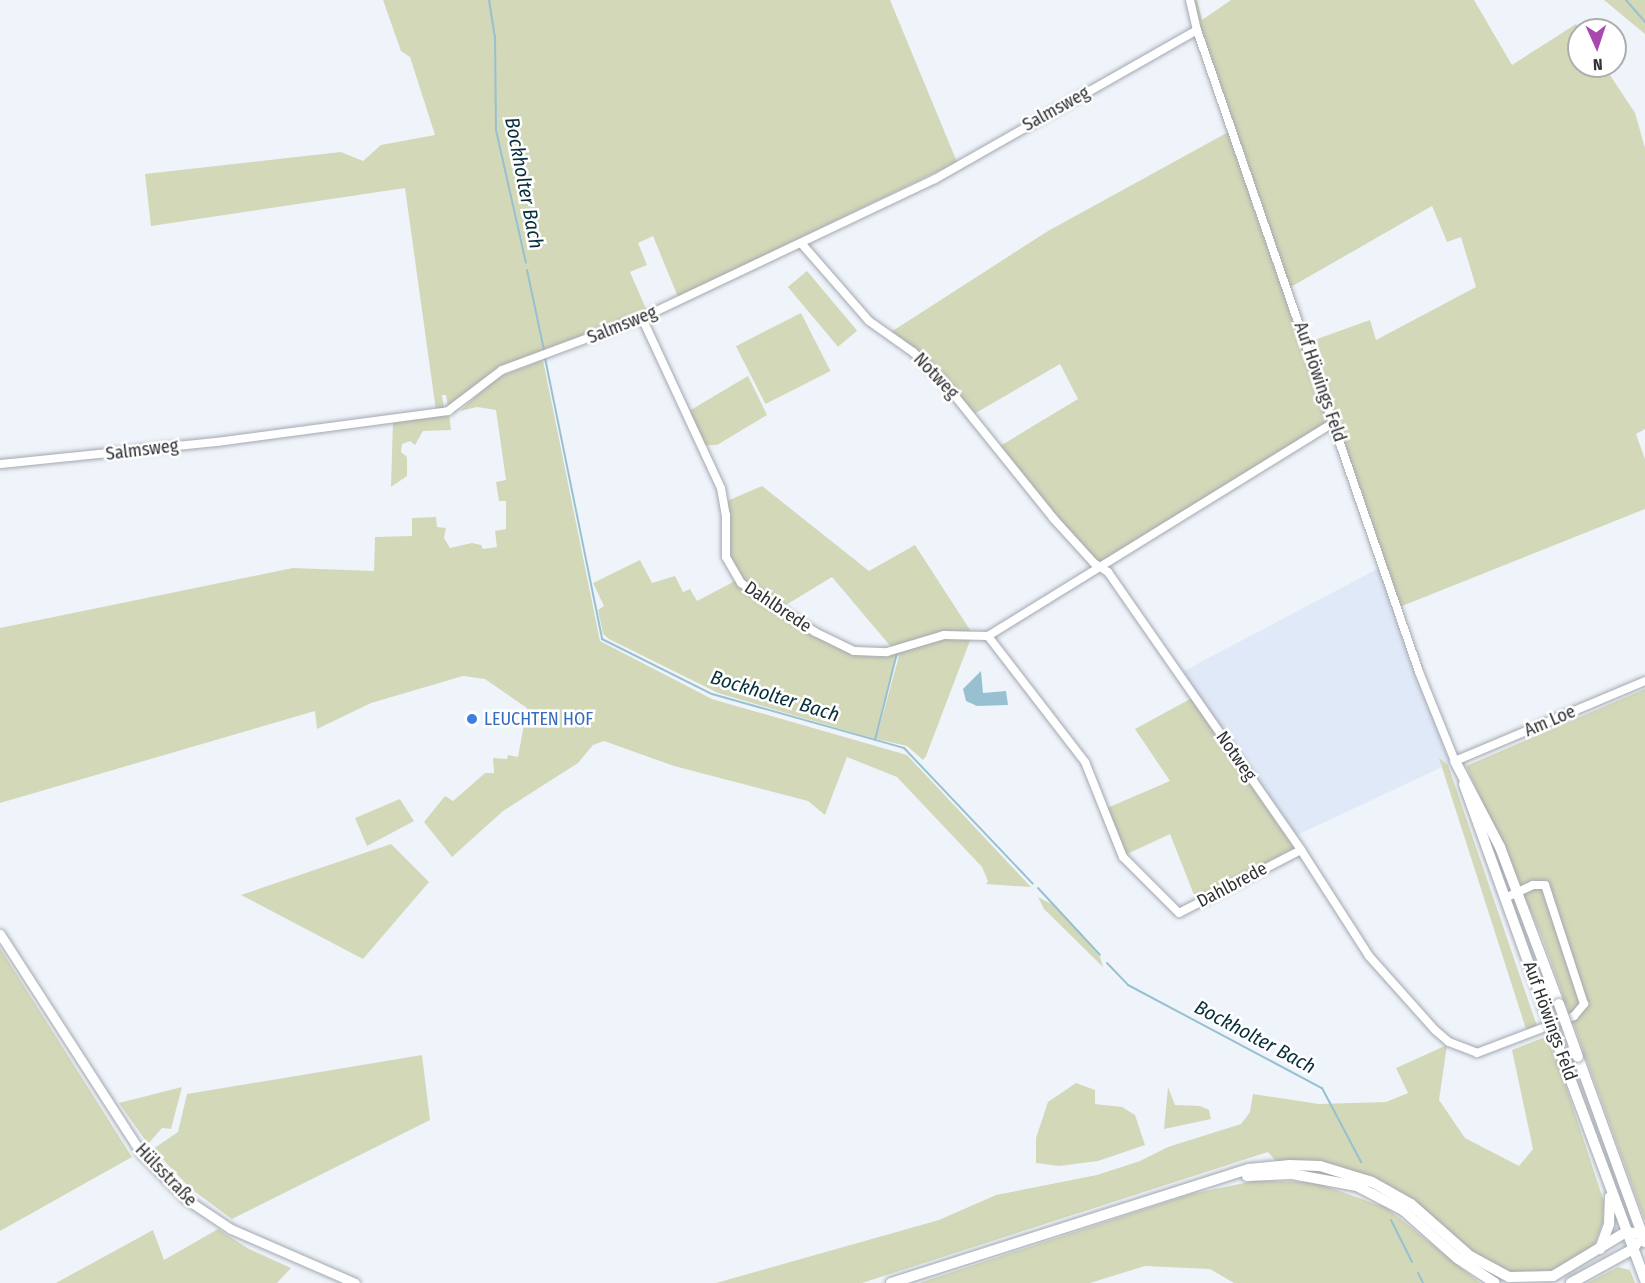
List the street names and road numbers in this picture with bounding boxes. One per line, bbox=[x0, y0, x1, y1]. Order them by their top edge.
street label: Salmsweg bbox=[1019, 82, 1093, 136]
street label: Salmsweg bbox=[584, 301, 660, 349]
street label: Auf Höwings Feld bbox=[1289, 319, 1351, 445]
street label: Notweg bbox=[909, 349, 963, 403]
street label: Salmsweg bbox=[105, 435, 179, 465]
street label: Dahlbrede bbox=[740, 577, 816, 637]
street label: Am Loe bbox=[1521, 701, 1579, 741]
street label: Notweg bbox=[1211, 727, 1261, 785]
street label: Dahlbrede bbox=[1193, 858, 1271, 912]
street label: Auf Höwings Feld bbox=[1518, 958, 1582, 1084]
street label: Hülsstraße bbox=[131, 1139, 201, 1211]

